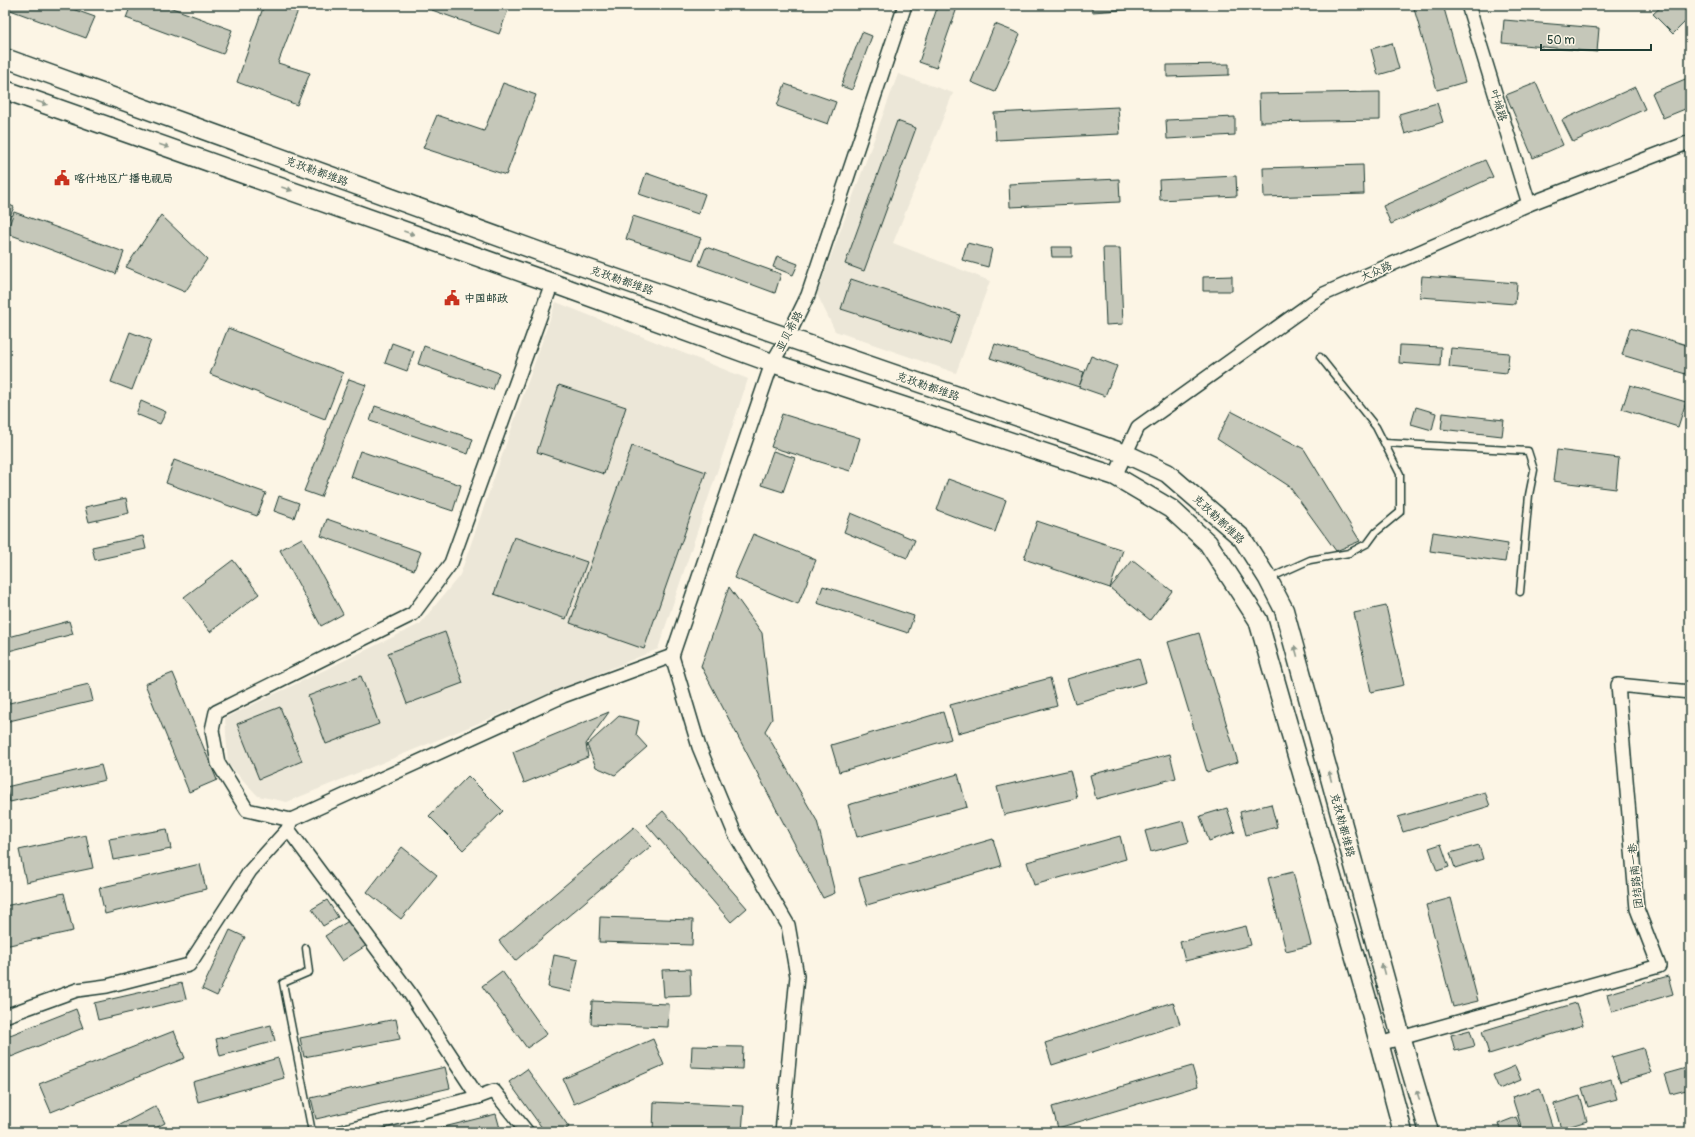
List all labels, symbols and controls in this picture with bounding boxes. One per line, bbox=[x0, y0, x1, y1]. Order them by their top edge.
scale bar bbox=[1541, 26, 1651, 52]
text: 50 m bbox=[1547, 33, 1575, 48]
street label: 叶城路 bbox=[1487, 87, 1510, 123]
one-way arrow bbox=[36, 100, 48, 106]
one-way arrow bbox=[159, 143, 171, 149]
street label: 克孜勒都维路 bbox=[284, 154, 350, 189]
public building icon: 喀什地区广播电视局 bbox=[53, 169, 71, 187]
place label: 喀什地区广播电视局 bbox=[74, 172, 173, 185]
one-way arrow bbox=[281, 187, 293, 193]
one-way arrow bbox=[404, 230, 416, 236]
street label: 大众路 bbox=[1358, 259, 1394, 284]
street label: 克孜勒都维路 bbox=[589, 264, 655, 297]
public building icon: 中国邮政 bbox=[443, 289, 461, 307]
place label: 中国邮政 bbox=[464, 292, 508, 305]
street label: 亚贝希路 bbox=[773, 309, 806, 354]
street label: 克孜勒都维路 bbox=[895, 370, 961, 403]
street label: 克孜勒都维路 bbox=[1190, 492, 1247, 547]
one-way arrow bbox=[1292, 645, 1298, 657]
one-way arrow bbox=[1327, 770, 1333, 782]
street label: 克孜勒都维路 bbox=[1328, 792, 1357, 859]
street label: 团结路南一巷 bbox=[1626, 842, 1645, 909]
one-way arrow bbox=[1380, 963, 1386, 975]
one-way arrow bbox=[1415, 1088, 1421, 1100]

